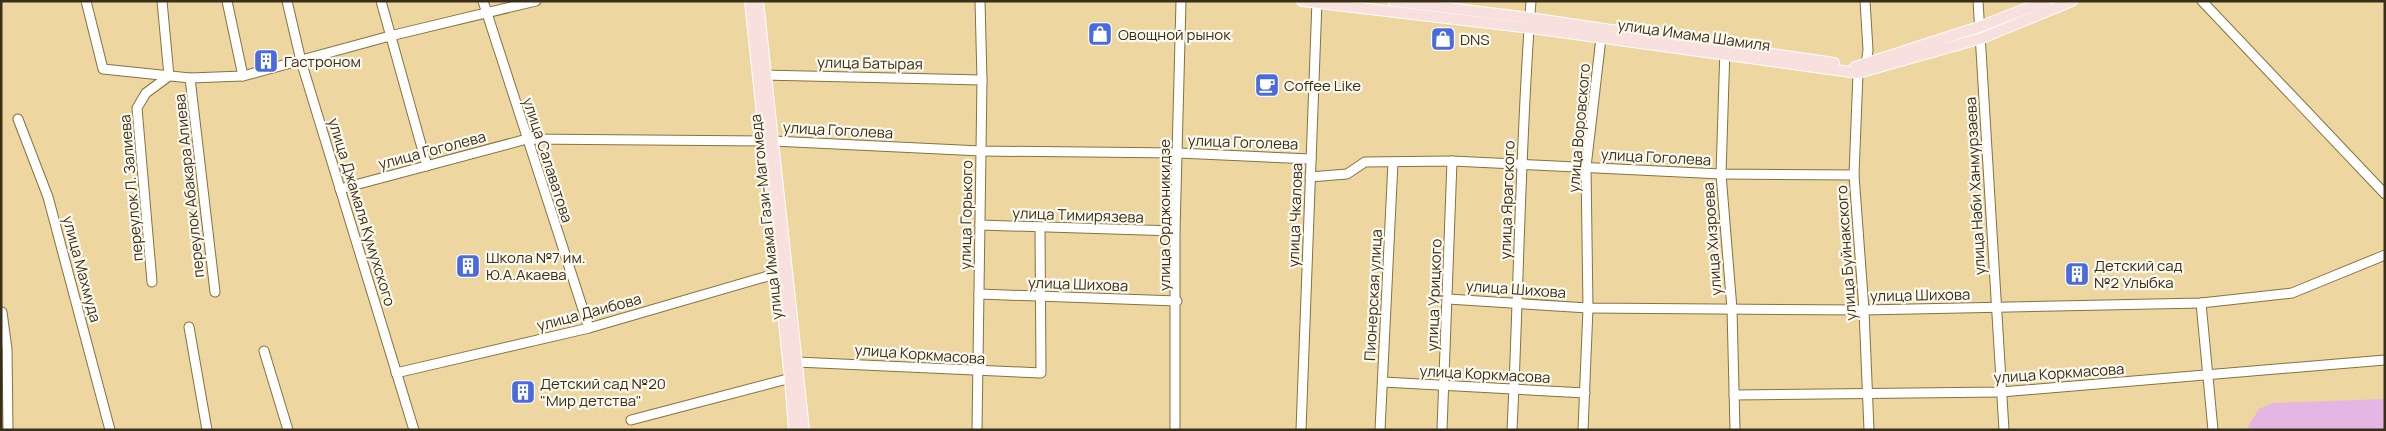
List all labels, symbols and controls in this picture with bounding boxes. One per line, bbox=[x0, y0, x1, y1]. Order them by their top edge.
street label: улица Имама Шамиля bbox=[1616, 14, 1772, 56]
shop icon: Овощной рынок bbox=[1087, 21, 1113, 47]
place label: Овощной рынок bbox=[1118, 24, 1231, 45]
shop icon: DNS bbox=[1430, 26, 1456, 52]
place label: DNS bbox=[1460, 29, 1490, 50]
building icon: Гастроном bbox=[253, 48, 279, 74]
place label: Гастроном bbox=[284, 51, 361, 72]
street label: улица Батырая bbox=[817, 52, 923, 74]
street label: улица Воровского bbox=[1563, 63, 1595, 193]
cafe icon: Coffee Like bbox=[1254, 72, 1280, 98]
place label: Coffee Like bbox=[1284, 75, 1361, 96]
street label: переулок Абакара Алиева bbox=[169, 93, 209, 279]
street label: улица Салаватова bbox=[518, 95, 578, 225]
street label: улица Наби Ханмурзаева bbox=[1960, 96, 1990, 276]
street label: улица Имама Гази-Магомеда bbox=[745, 113, 787, 321]
street label: переулок Л. Залиева bbox=[114, 114, 148, 262]
street label: улица Джамаля Кумухского bbox=[323, 115, 401, 309]
street label: улица Гоголева bbox=[782, 117, 894, 143]
street label: улица Гоголева bbox=[376, 126, 488, 174]
street label: улица Гоголева bbox=[1187, 130, 1299, 154]
street label: улица Орджоникидзе bbox=[1154, 139, 1175, 291]
street label: улица Ярагского bbox=[1494, 140, 1520, 260]
street label: улица Гоголева bbox=[1600, 144, 1712, 170]
street label: улица Горького bbox=[955, 160, 977, 270]
street label: улица Чкалова bbox=[1283, 162, 1307, 268]
street label: улица Хизроева bbox=[1698, 182, 1726, 296]
street label: улица Буйнакского bbox=[1831, 185, 1861, 321]
street label: улица Тимирязева bbox=[1012, 202, 1144, 228]
street label: улица Махмуда bbox=[58, 213, 106, 325]
street label: Пионерская улица bbox=[1359, 229, 1387, 361]
street label: улица Урицкого bbox=[1422, 238, 1446, 352]
place label: Школа №7 им. Ю.А.Акаева bbox=[486, 247, 586, 285]
building icon: Школа №7 им. Ю.А.Акаева bbox=[455, 253, 481, 279]
place label: Детский сад №2 Улыбка bbox=[2094, 255, 2183, 293]
building icon: Детский сад №2 Улыбка bbox=[2064, 261, 2090, 287]
street label: улица Шихова bbox=[1027, 272, 1129, 296]
street label: улица Шихова bbox=[1465, 275, 1567, 303]
street label: улица Шихова bbox=[1870, 284, 1970, 306]
street label: улица Даибова bbox=[534, 288, 644, 336]
street label: улица Коркмасова bbox=[854, 339, 986, 369]
street label: улица Коркмасова bbox=[1993, 358, 2125, 388]
street label: улица Коркмасова bbox=[1419, 360, 1551, 388]
place label: Детский сад №20 "Мир детства" bbox=[540, 373, 666, 411]
building icon: Детский сад №20 "Мир детства" bbox=[510, 379, 536, 405]

